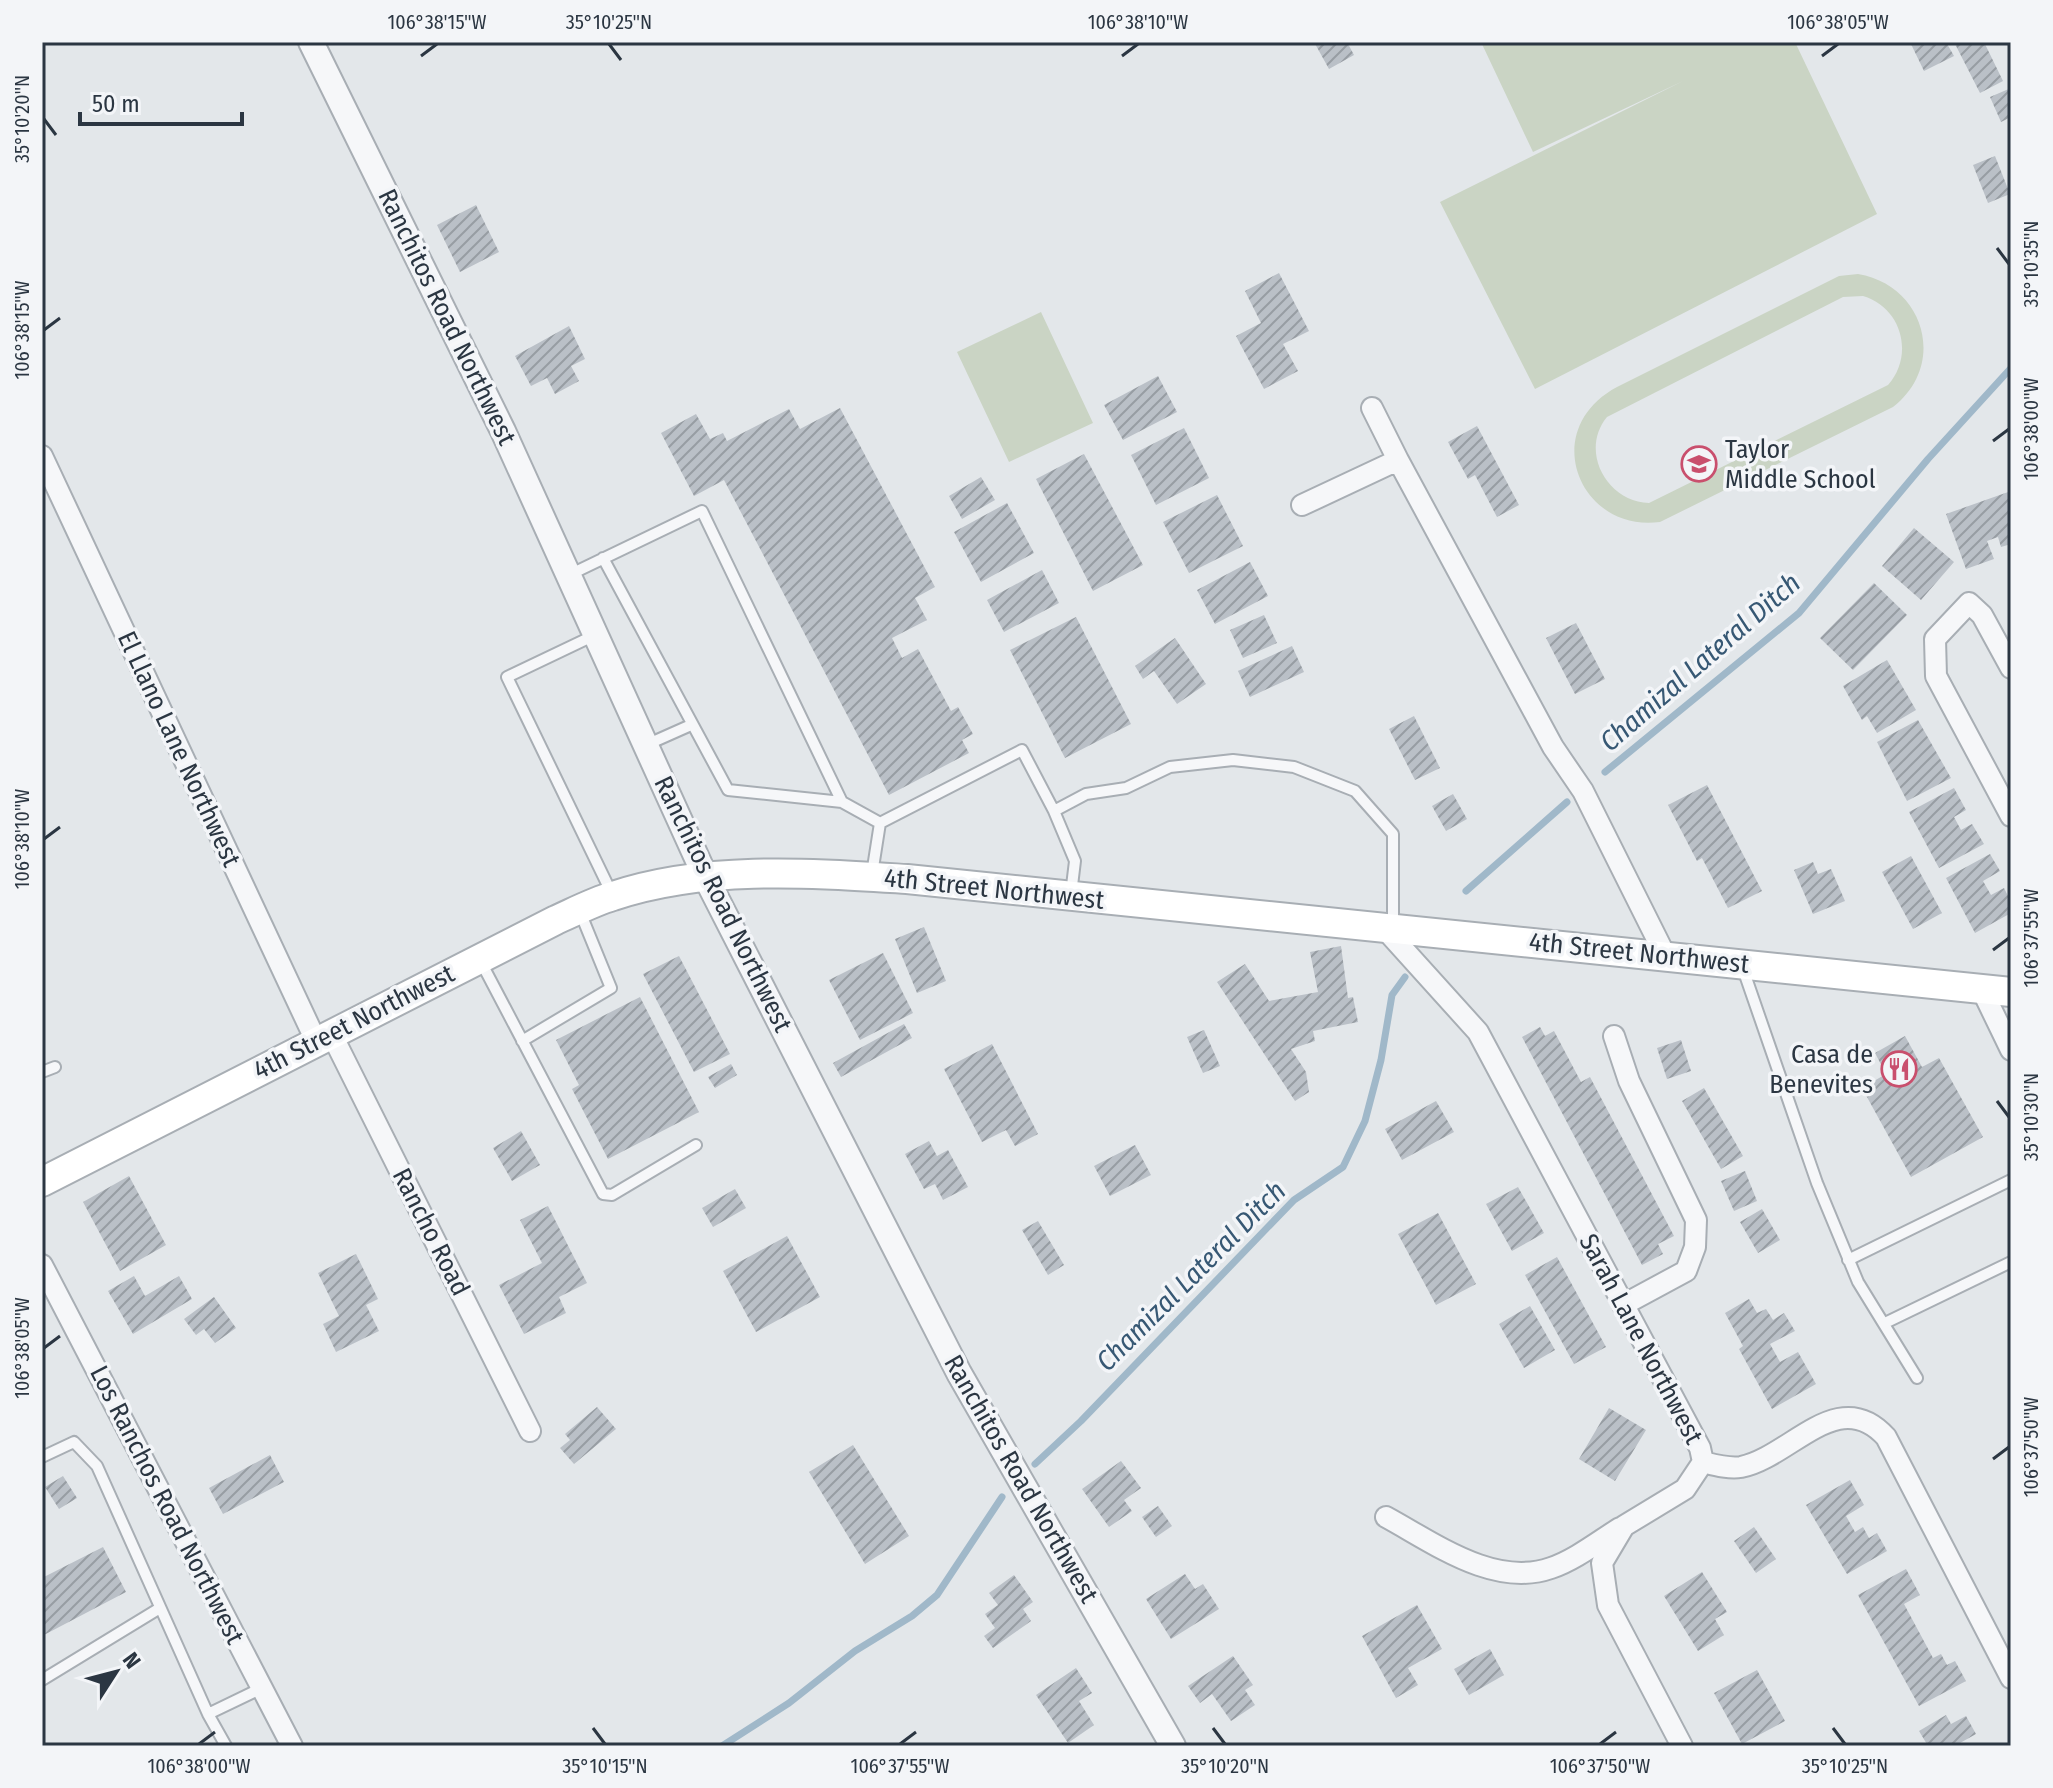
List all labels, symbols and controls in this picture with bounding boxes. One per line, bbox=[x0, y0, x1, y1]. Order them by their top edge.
text: 106°38'15"W bbox=[388, 10, 487, 34]
text: 35°10'25"N bbox=[566, 10, 652, 34]
text: 106°38'10"W bbox=[1088, 10, 1188, 34]
text: 106°38'05"W bbox=[1787, 10, 1889, 34]
text: 35°10'20"N bbox=[10, 75, 34, 163]
scale bar bbox=[80, 76, 242, 126]
text: 50 m bbox=[92, 90, 140, 118]
street label: Ranchitos Road Northwest bbox=[371, 184, 523, 450]
text: 35°10'35"N bbox=[2019, 221, 2043, 307]
text: 106°38'15"W bbox=[10, 280, 34, 380]
text: 106°38'00"W bbox=[2019, 377, 2043, 481]
place label: Taylor Middle School bbox=[1725, 434, 1876, 495]
school or university icon: Taylor Middle School bbox=[1680, 445, 1718, 483]
water label: Chamizal Lateral Ditch bbox=[1593, 566, 1807, 758]
street label: El Llano Lane Northwest bbox=[111, 626, 247, 872]
street label: Ranchitos Road Northwest bbox=[647, 771, 799, 1037]
text: 106°38'10"W bbox=[10, 789, 34, 889]
street label: 4th Street Northwest bbox=[882, 862, 1106, 916]
text: 106°37'55"W bbox=[2019, 889, 2043, 987]
street label: 4th Street Northwest bbox=[1527, 926, 1751, 980]
street label: 4th Street Northwest bbox=[248, 958, 460, 1086]
place label: Casa de Benevites bbox=[1769, 1039, 1873, 1100]
restaurant icon: Casa de Benevites bbox=[1880, 1050, 1918, 1088]
text: 35°10'30"N bbox=[2019, 1073, 2043, 1161]
street label: Rancho Road bbox=[386, 1163, 476, 1301]
water label: Chamizal Lateral Ditch bbox=[1089, 1174, 1293, 1378]
street label: Sarah Lane Northwest bbox=[1573, 1229, 1710, 1450]
text: 106°38'05"W bbox=[10, 1297, 34, 1399]
street label: Ranchitos Road Northwest bbox=[937, 1350, 1105, 1609]
street label: Los Ranchos Road Northwest bbox=[83, 1361, 251, 1650]
text: 106°37'50"W bbox=[2019, 1397, 2043, 1497]
north arrow bbox=[76, 1632, 156, 1712]
text: N bbox=[117, 1647, 147, 1674]
text: 106°38'00"W bbox=[147, 1754, 251, 1778]
text: 35°10'15"N bbox=[562, 1754, 648, 1778]
text: 106°37'55"W bbox=[851, 1754, 949, 1778]
text: 35°10'20"N bbox=[1181, 1754, 1269, 1778]
text: 106°37'50"W bbox=[1550, 1754, 1650, 1778]
text: 35°10'25"N bbox=[1802, 1754, 1888, 1778]

